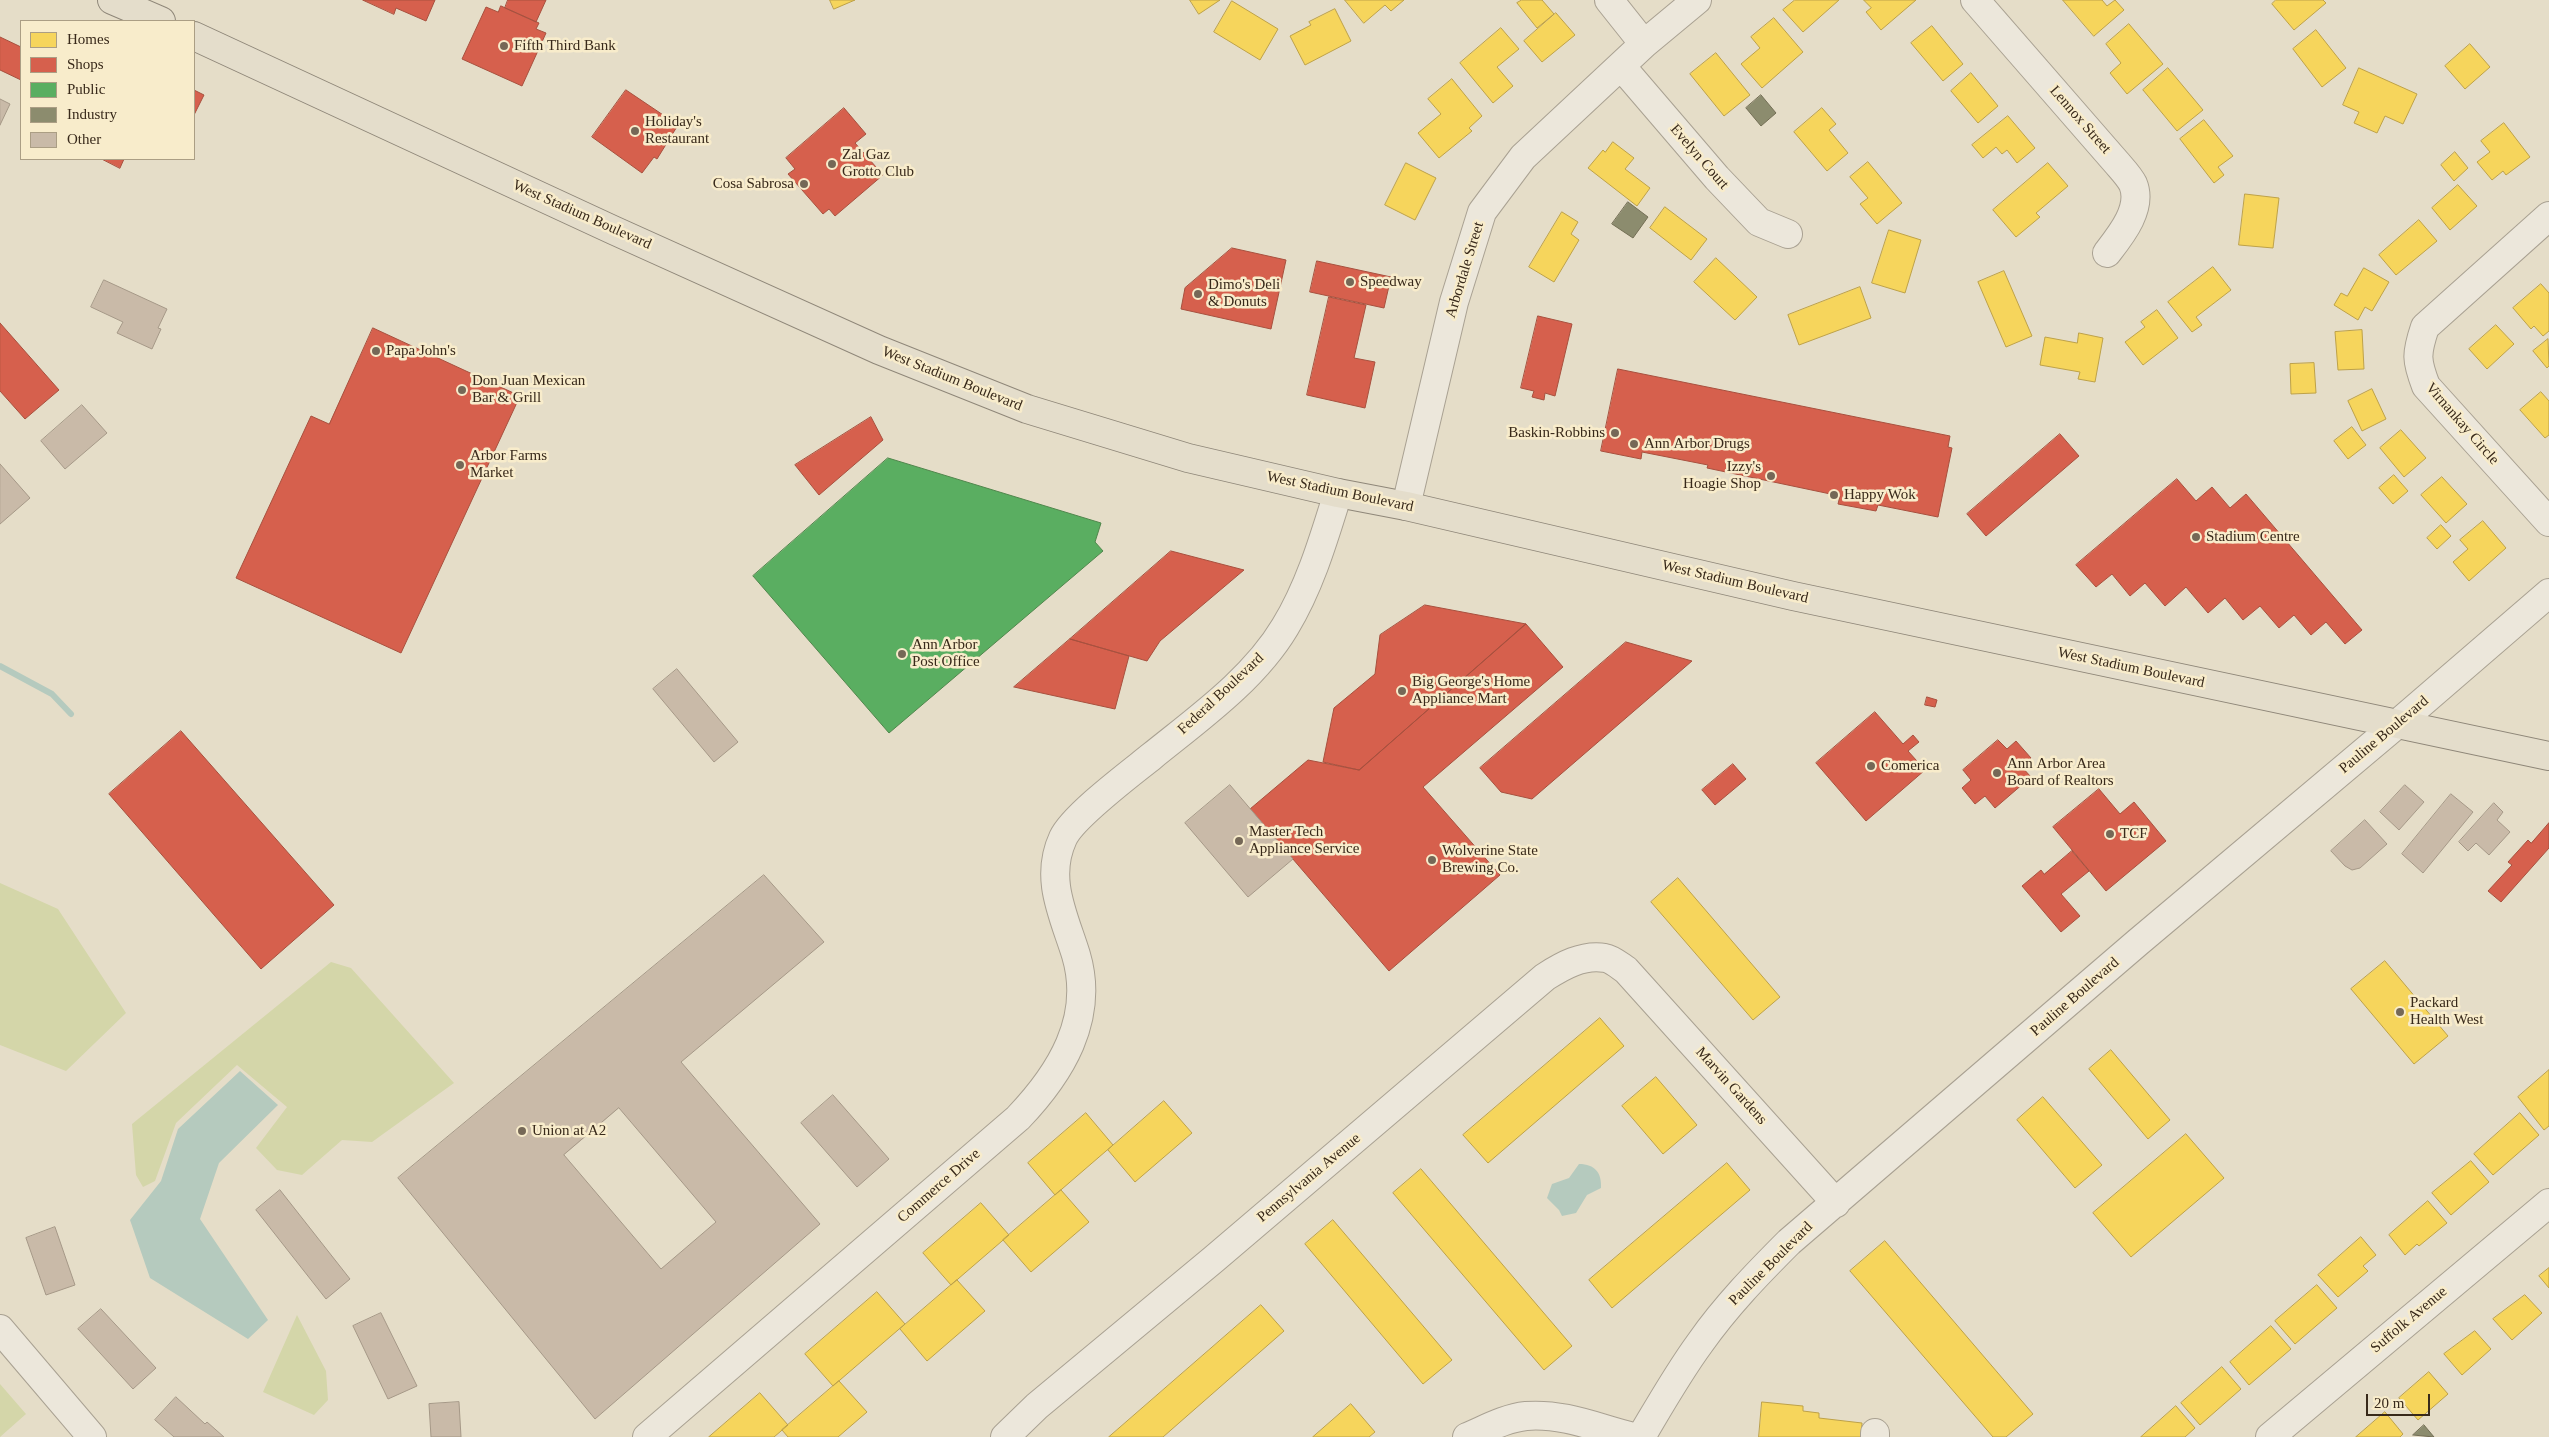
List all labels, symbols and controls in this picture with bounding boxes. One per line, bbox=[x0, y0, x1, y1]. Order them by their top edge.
legend bbox=[20, 20, 195, 160]
text: Homes bbox=[67, 31, 110, 47]
place label: Fifth Third Bank bbox=[514, 37, 616, 55]
marker: Fifth Third Bank bbox=[498, 40, 510, 52]
text: Shops bbox=[67, 56, 104, 72]
text: Public bbox=[67, 81, 105, 97]
street label: Lennox Street bbox=[2045, 82, 2115, 158]
text: Industry bbox=[67, 106, 117, 122]
place label: Holiday's Restaurant bbox=[645, 113, 709, 148]
street label: Evelyn Court bbox=[1666, 121, 1732, 193]
marker: Holiday's Restaurant bbox=[629, 125, 641, 137]
text: Other bbox=[67, 131, 101, 147]
place label: Zal Gaz Grotto Club bbox=[842, 146, 914, 181]
marker: Zal Gaz Grotto Club bbox=[826, 158, 838, 170]
place label: Cosa Sabrosa bbox=[713, 175, 794, 193]
street label: West Stadium Boulevard bbox=[510, 176, 654, 254]
marker: Cosa Sabrosa bbox=[798, 178, 810, 190]
street label: Arbordale Street bbox=[1442, 220, 1488, 320]
place label: Speedway bbox=[1360, 273, 1422, 291]
place label: Dimo's Deli & Donuts bbox=[1208, 276, 1280, 311]
marker: Speedway bbox=[1344, 276, 1356, 288]
marker: Dimo's Deli & Donuts bbox=[1192, 288, 1204, 300]
place label: Papa John's bbox=[386, 342, 456, 360]
street label: West Stadium Boulevard bbox=[879, 343, 1025, 415]
marker: Papa John's bbox=[370, 345, 382, 357]
place label: Don Juan Mexican Bar & Grill bbox=[472, 372, 585, 407]
street label: Virnankay Circle bbox=[2421, 379, 2503, 469]
marker: Don Juan Mexican Bar & Grill bbox=[456, 384, 468, 396]
place label: Baskin-Robbins bbox=[1508, 424, 1605, 442]
marker: Baskin-Robbins bbox=[1609, 427, 1621, 439]
place label: Ann Arbor Drugs bbox=[1644, 435, 1750, 453]
marker: Ann Arbor Drugs bbox=[1628, 438, 1640, 450]
place label: Arbor Farms Market bbox=[470, 447, 547, 482]
place label: Izzy's Hoagie Shop bbox=[1683, 458, 1761, 493]
marker: Arbor Farms Market bbox=[454, 459, 466, 471]
street label: West Stadium Boulevard bbox=[1265, 468, 1415, 516]
marker: Izzy's Hoagie Shop bbox=[1765, 470, 1777, 482]
place label: Happy Wok bbox=[1844, 486, 1916, 504]
marker: Happy Wok bbox=[1828, 489, 1840, 501]
place label: Stadium Centre bbox=[2206, 528, 2300, 546]
marker: Stadium Centre bbox=[2190, 531, 2202, 543]
street label: West Stadium Boulevard bbox=[1660, 556, 1810, 608]
place label: Ann Arbor Post Office bbox=[912, 636, 980, 671]
street label: West Stadium Boulevard bbox=[2056, 644, 2206, 692]
marker: Ann Arbor Post Office bbox=[896, 648, 908, 660]
street label: Federal Boulevard bbox=[1174, 649, 1268, 739]
place label: Big George's Home Appliance Mart bbox=[1412, 673, 1530, 708]
marker: Big George's Home Appliance Mart bbox=[1396, 685, 1408, 697]
street label: Pauline Boulevard bbox=[2336, 692, 2432, 778]
place label: Ann Arbor Area Board of Realtors bbox=[2007, 755, 2114, 790]
place label: Comerica bbox=[1881, 757, 1939, 775]
marker: Comerica bbox=[1865, 760, 1877, 772]
marker: Ann Arbor Area Board of Realtors bbox=[1991, 767, 2003, 779]
place label: Master Tech Appliance Service bbox=[1249, 823, 1359, 858]
place label: TCF bbox=[2120, 825, 2148, 843]
marker: TCF bbox=[2104, 828, 2116, 840]
marker: Master Tech Appliance Service bbox=[1233, 835, 1245, 847]
place label: Wolverine State Brewing Co. bbox=[1442, 842, 1538, 877]
marker: Wolverine State Brewing Co. bbox=[1426, 854, 1438, 866]
street label: Pauline Boulevard bbox=[2027, 954, 2123, 1040]
place label: Packard Health West bbox=[2410, 994, 2483, 1029]
marker: Packard Health West bbox=[2394, 1006, 2406, 1018]
street label: Marvin Gardens bbox=[1692, 1044, 1770, 1128]
place label: Union at A2 bbox=[532, 1122, 606, 1140]
marker: Union at A2 bbox=[516, 1125, 528, 1137]
street label: Pennsylvania Avenue bbox=[1254, 1130, 1364, 1226]
street label: Commerce Drive bbox=[894, 1145, 984, 1227]
street label: Pauline Boulevard bbox=[1725, 1218, 1817, 1310]
street label: Suffolk Avenue bbox=[2367, 1283, 2451, 1357]
scale bar bbox=[2369, 1384, 2433, 1416]
text: 20 m bbox=[2374, 1395, 2404, 1411]

